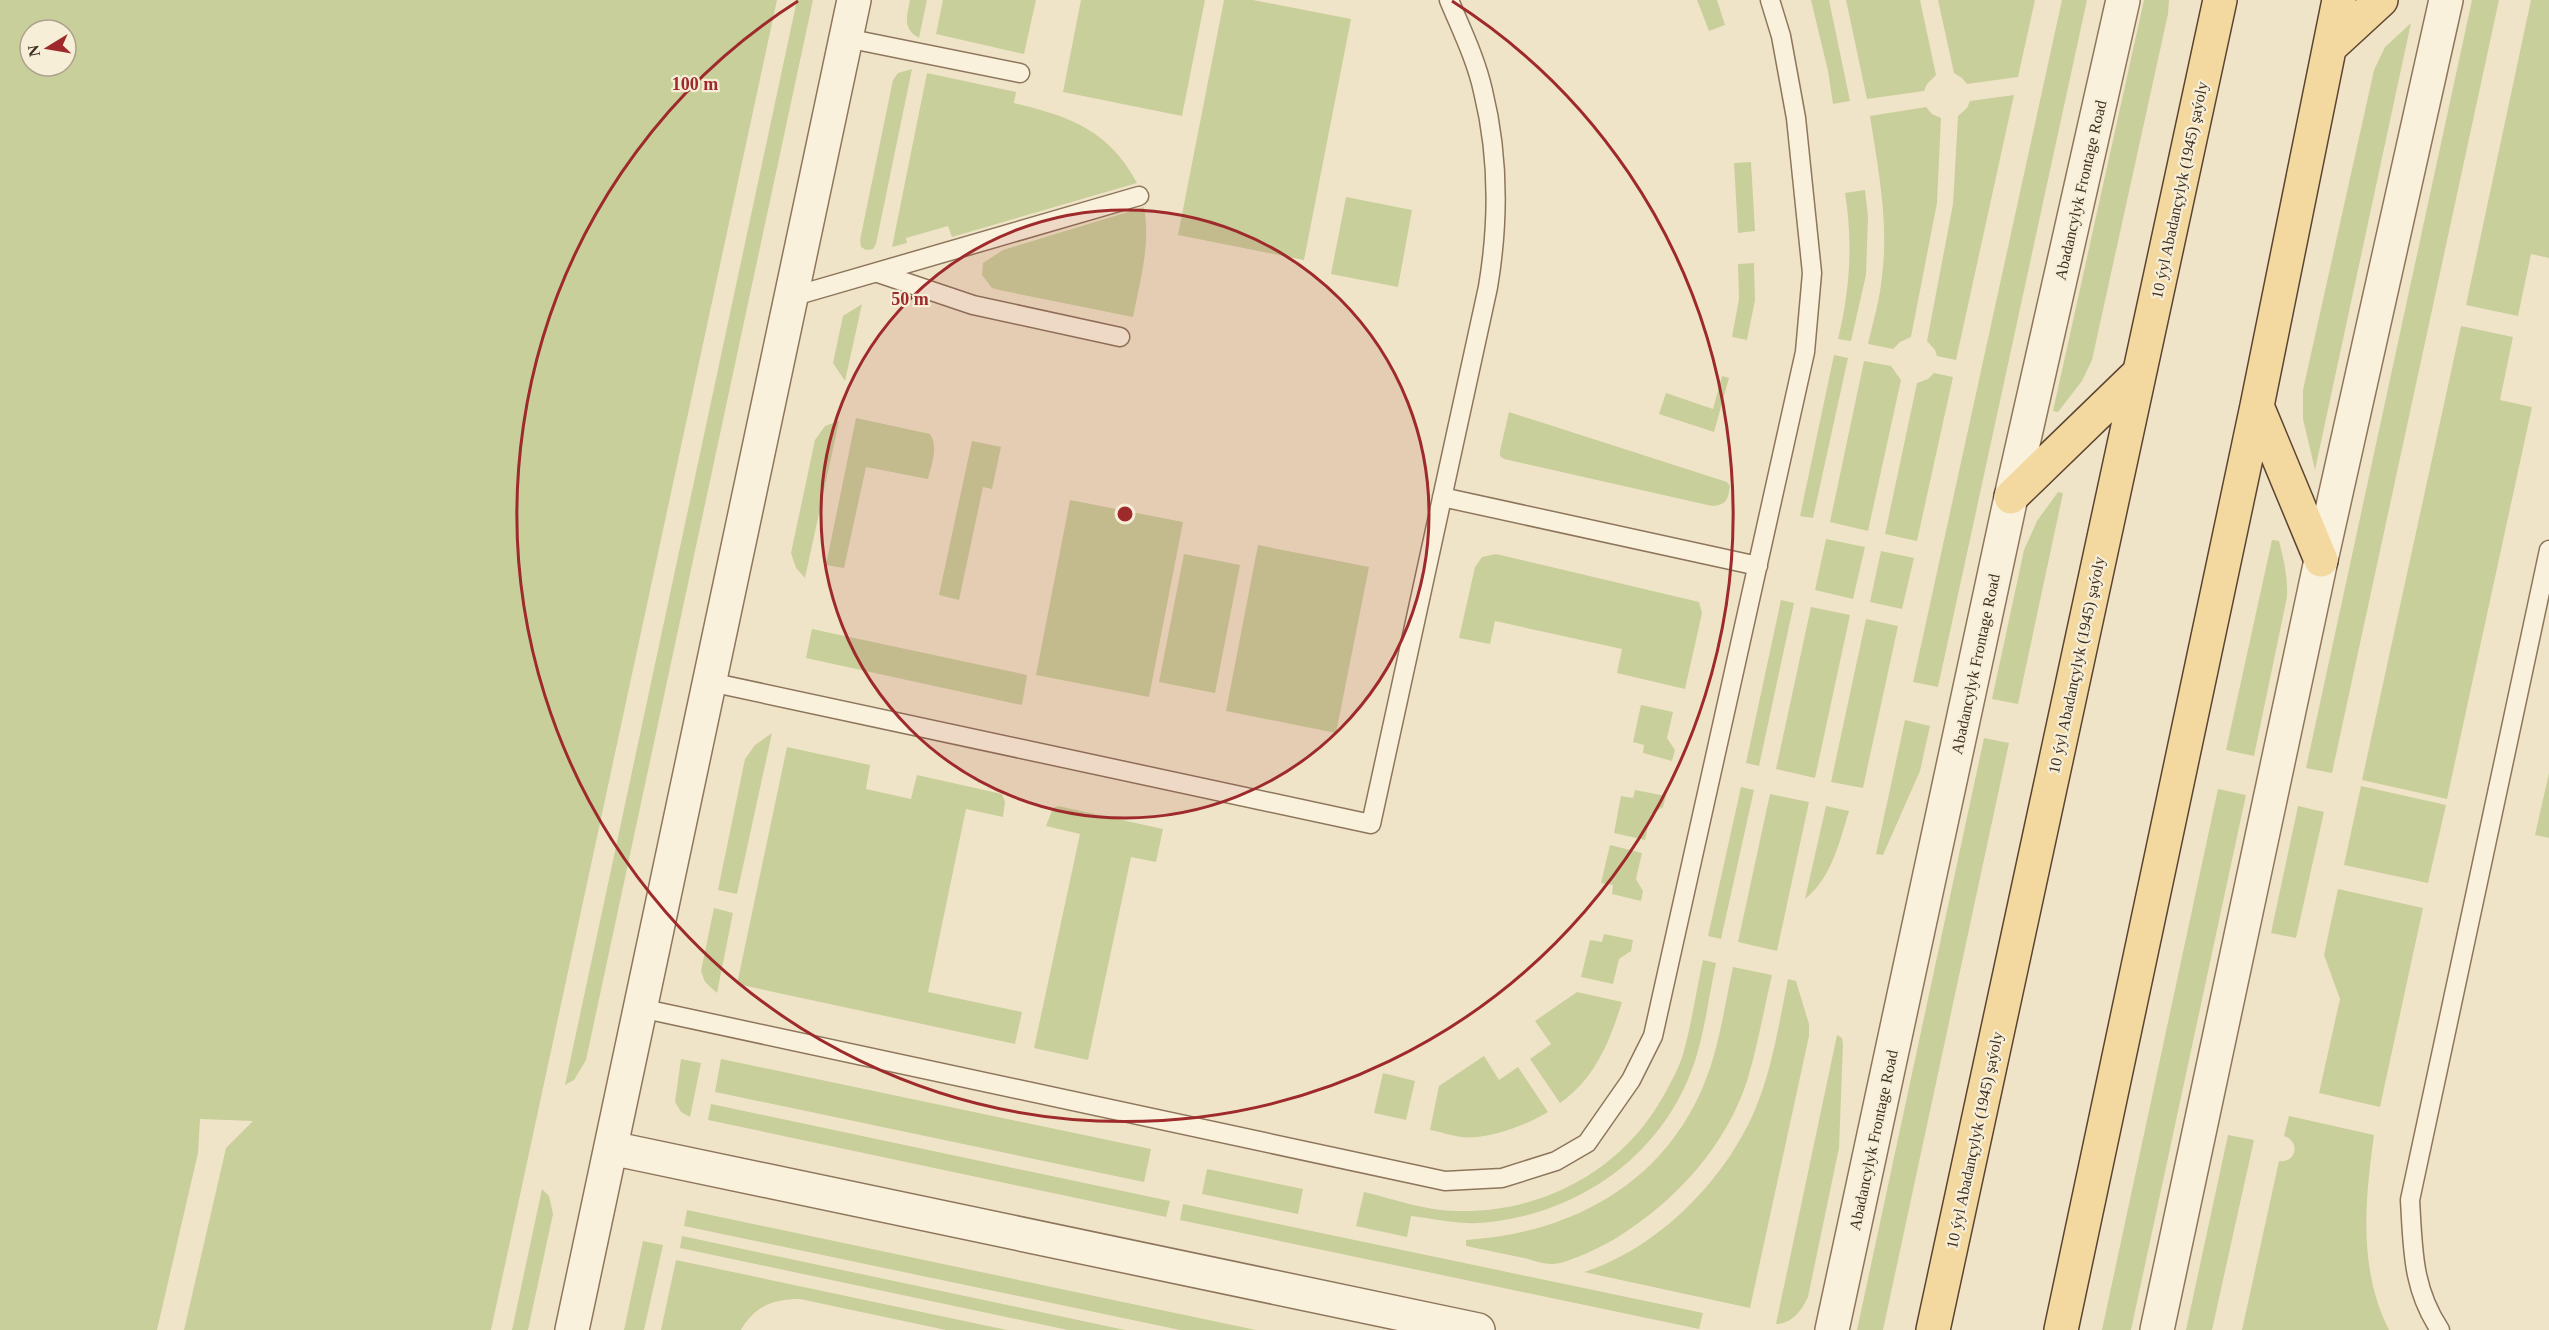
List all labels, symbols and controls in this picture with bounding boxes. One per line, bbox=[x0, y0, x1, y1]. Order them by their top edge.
north arrow bbox=[18, 18, 78, 78]
text: N bbox=[24, 43, 43, 58]
text: 100 m bbox=[672, 74, 718, 94]
street label: 10 ýyl Abadançylyk (1945) şaýoly bbox=[2148, 80, 2212, 300]
street label: Abadancylyk Frontage Road bbox=[2052, 99, 2110, 282]
text: 50 m bbox=[891, 289, 929, 309]
centre of rings bbox=[1115, 504, 1135, 524]
street label: 10 ýyl Abadançylyk (1945) şaýoly bbox=[2045, 555, 2109, 775]
street label: Abadancylyk Frontage Road bbox=[1948, 572, 2004, 756]
street label: 10 ýyl Abadançylyk (1945) şaýoly bbox=[1943, 1030, 2007, 1250]
street label: Abadancylyk Frontage Road bbox=[1846, 1048, 1902, 1232]

